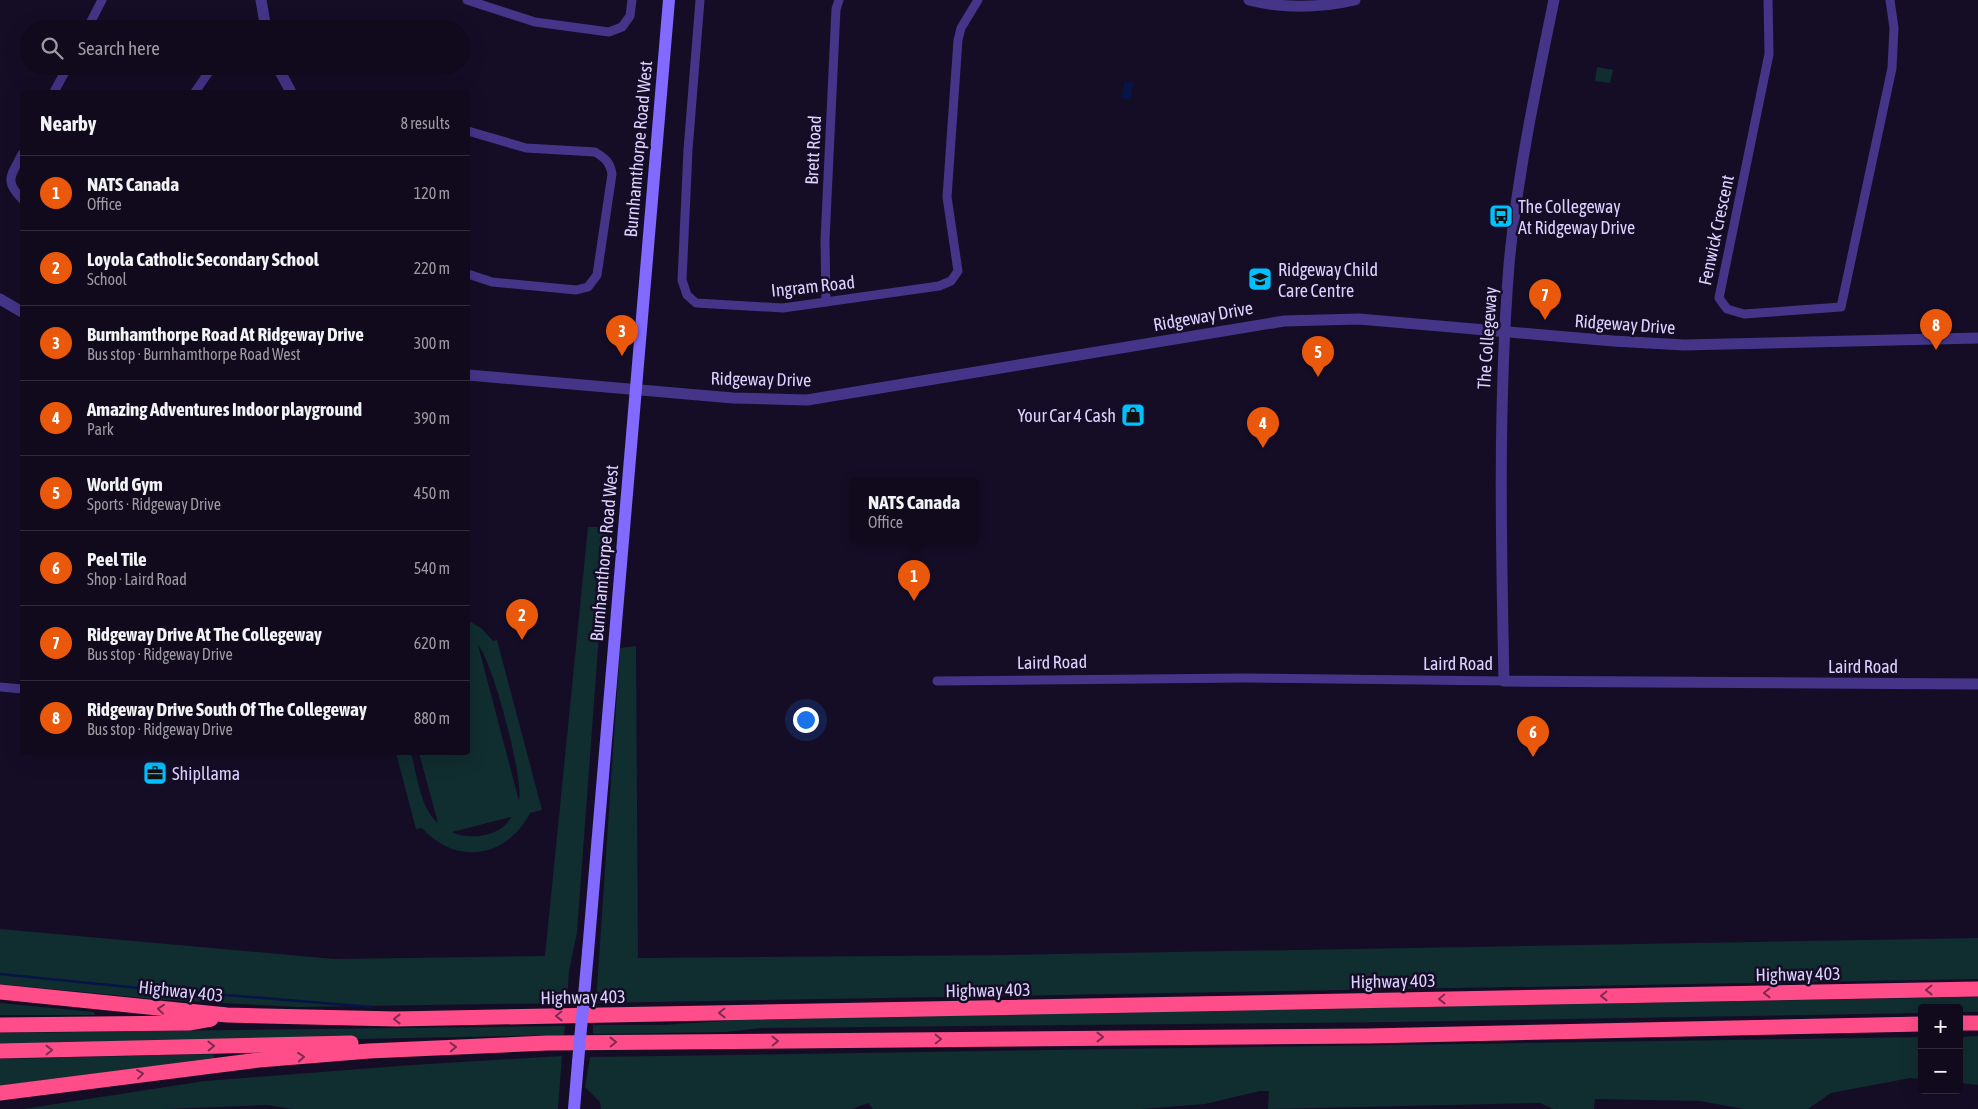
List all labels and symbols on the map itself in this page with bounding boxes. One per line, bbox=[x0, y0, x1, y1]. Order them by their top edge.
street label: Burnhamthorpe Road West bbox=[620, 60, 656, 238]
street label: Brett Road bbox=[801, 115, 825, 185]
street label: Fenwick Crescent bbox=[1694, 173, 1738, 287]
place label: The Collegeway At Ridgeway Drive bbox=[1518, 196, 1635, 238]
bus stop icon: The Collegeway At Ridgeway Drive bbox=[1488, 203, 1514, 229]
place label: Ridgeway Child Care Centre bbox=[1278, 259, 1378, 301]
school or university icon: Ridgeway Child Care Centre bbox=[1247, 266, 1273, 292]
street label: Ingram Road bbox=[770, 271, 856, 301]
pin: 7 bbox=[1529, 279, 1561, 320]
street label: The Collegeway bbox=[1473, 286, 1501, 390]
street label: Ridgeway Drive bbox=[1152, 297, 1254, 335]
pin: 8 bbox=[1920, 309, 1952, 350]
street label: Ridgeway Drive bbox=[1574, 310, 1676, 338]
pin: 3 bbox=[606, 315, 638, 356]
pin: 5 bbox=[1302, 336, 1334, 377]
street label: Ridgeway Drive bbox=[710, 368, 812, 390]
shop icon: Your Car 4 Cash bbox=[1120, 402, 1146, 428]
place label: Your Car 4 Cash bbox=[1017, 405, 1116, 426]
pin: 4 bbox=[1247, 407, 1279, 448]
street label: Burnhamthorpe Road West bbox=[586, 464, 622, 642]
pin: 1 bbox=[898, 560, 930, 601]
pin: 2 bbox=[506, 599, 538, 640]
street label: Laird Road bbox=[1017, 651, 1087, 673]
street label: Laird Road bbox=[1423, 653, 1493, 674]
street label: Laird Road bbox=[1828, 656, 1898, 677]
your location bbox=[793, 707, 819, 733]
pin: 6 bbox=[1517, 716, 1549, 757]
office icon: Shipllama bbox=[142, 760, 168, 786]
place label: Shipllama bbox=[172, 763, 240, 784]
street label: Highway 403 bbox=[1755, 963, 1841, 985]
street label: Highway 403 bbox=[1350, 970, 1436, 992]
street label: Highway 403 bbox=[138, 976, 224, 1006]
street label: Highway 403 bbox=[945, 979, 1031, 1001]
one-way arrow bbox=[1925, 985, 1933, 995]
street label: Highway 403 bbox=[540, 986, 626, 1008]
one-way arrow bbox=[1763, 988, 1770, 998]
one-way arrow bbox=[1600, 991, 1608, 1001]
one-way arrow bbox=[1438, 994, 1446, 1004]
one-way arrow bbox=[156, 1003, 164, 1014]
one-way arrow bbox=[717, 1008, 725, 1018]
one-way arrow bbox=[555, 1011, 562, 1021]
one-way arrow bbox=[392, 1014, 400, 1024]
one-way arrow bbox=[1097, 1032, 1105, 1042]
one-way arrow bbox=[934, 1034, 942, 1044]
one-way arrow bbox=[772, 1036, 780, 1046]
one-way arrow bbox=[610, 1037, 617, 1047]
one-way arrow bbox=[208, 1041, 215, 1051]
one-way arrow bbox=[449, 1042, 457, 1053]
one-way arrow bbox=[45, 1044, 53, 1055]
one-way arrow bbox=[297, 1052, 305, 1063]
one-way arrow bbox=[136, 1069, 144, 1080]

